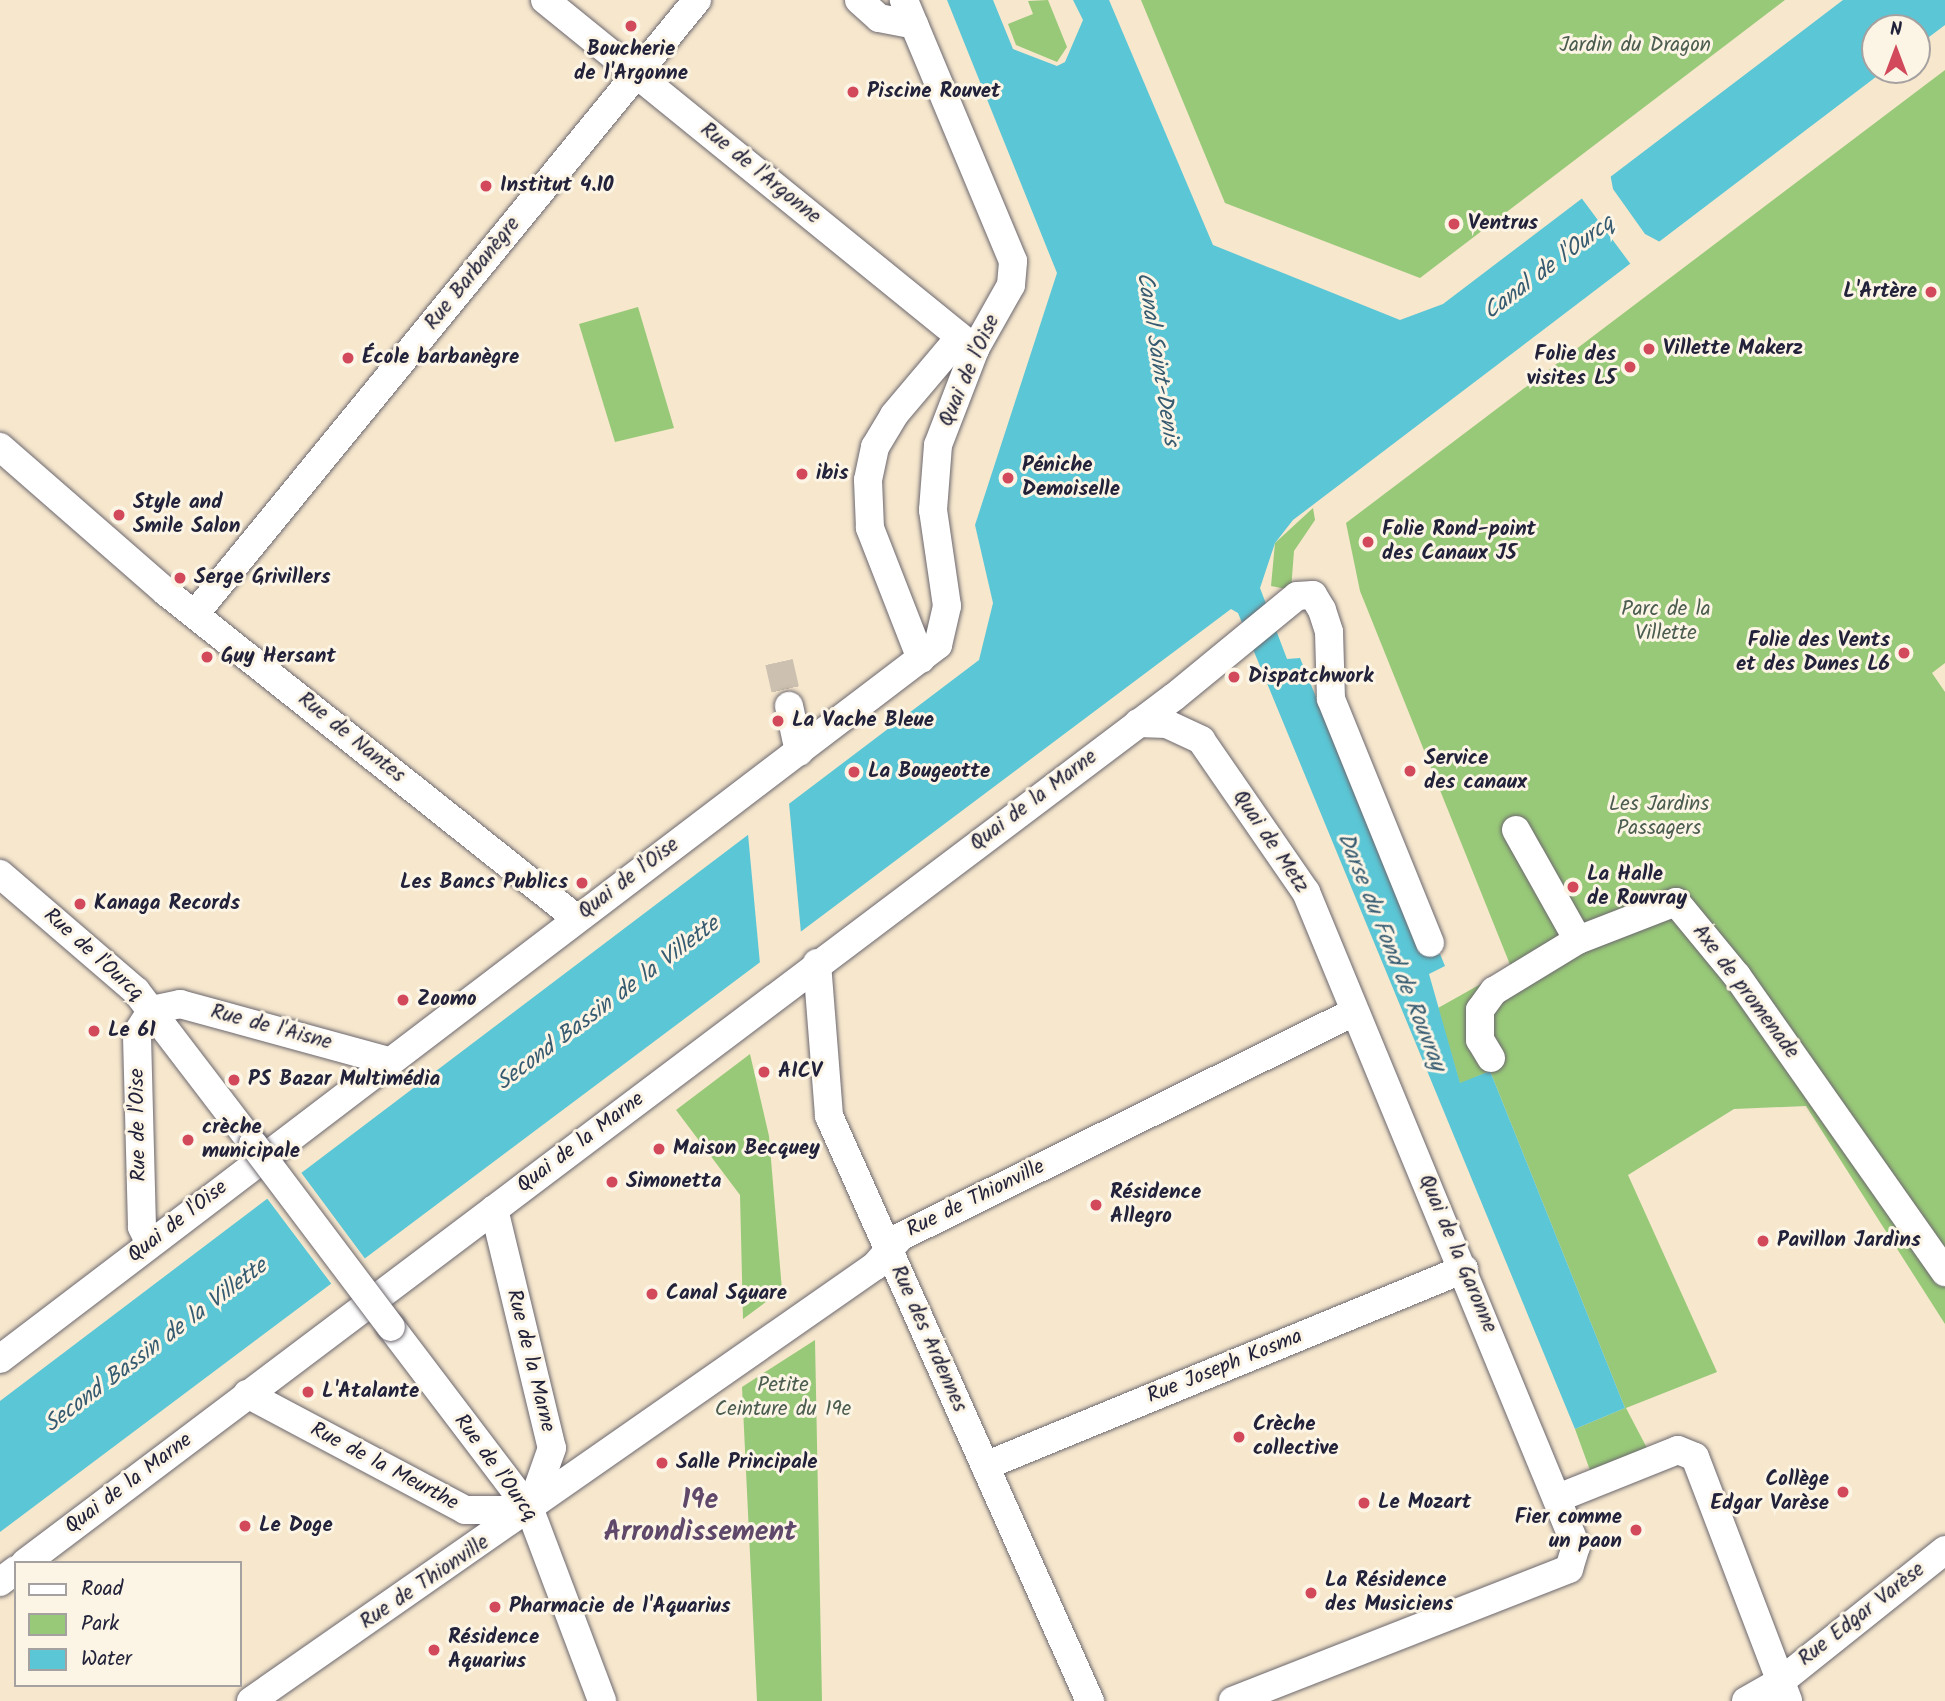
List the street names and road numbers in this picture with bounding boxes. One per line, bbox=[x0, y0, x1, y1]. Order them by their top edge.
street label: Rue de l'Argonne bbox=[695, 118, 825, 230]
street label: Rue Barbanègre bbox=[420, 212, 526, 336]
street label: Quai de l'Oise bbox=[934, 311, 1006, 431]
street label: Rue de Nantes bbox=[292, 687, 410, 789]
street label: Quai de la Marne bbox=[965, 745, 1103, 857]
street label: Quai de Metz bbox=[1226, 786, 1314, 898]
street label: Quai de l'Oise bbox=[574, 833, 684, 925]
street label: Rue de l'Ourcq bbox=[38, 903, 148, 1007]
street label: Axe de promenade bbox=[1686, 920, 1804, 1064]
street label: Rue de l'Aisne bbox=[208, 1000, 334, 1056]
street label: Rue de l'Oise bbox=[125, 1068, 153, 1182]
street label: Quai de la Marne bbox=[512, 1087, 650, 1199]
street label: Rue de Thionville bbox=[903, 1155, 1049, 1243]
street label: Quai de la Garonne bbox=[1412, 1171, 1502, 1337]
street label: Quai de l'Oise bbox=[123, 1175, 233, 1269]
street label: Rue des Ardennes bbox=[884, 1262, 972, 1416]
street label: Rue de la Marne bbox=[500, 1287, 560, 1435]
street label: Rue Joseph Kosma bbox=[1144, 1324, 1306, 1410]
street label: Rue de l'Ourcq bbox=[448, 1410, 542, 1526]
street label: Rue de la Meurthe bbox=[306, 1417, 462, 1517]
street label: Quai de la Marne bbox=[60, 1428, 198, 1540]
street label: Rue de Thionville bbox=[356, 1531, 494, 1635]
street label: Rue Edgar Varèse bbox=[1794, 1558, 1930, 1672]

